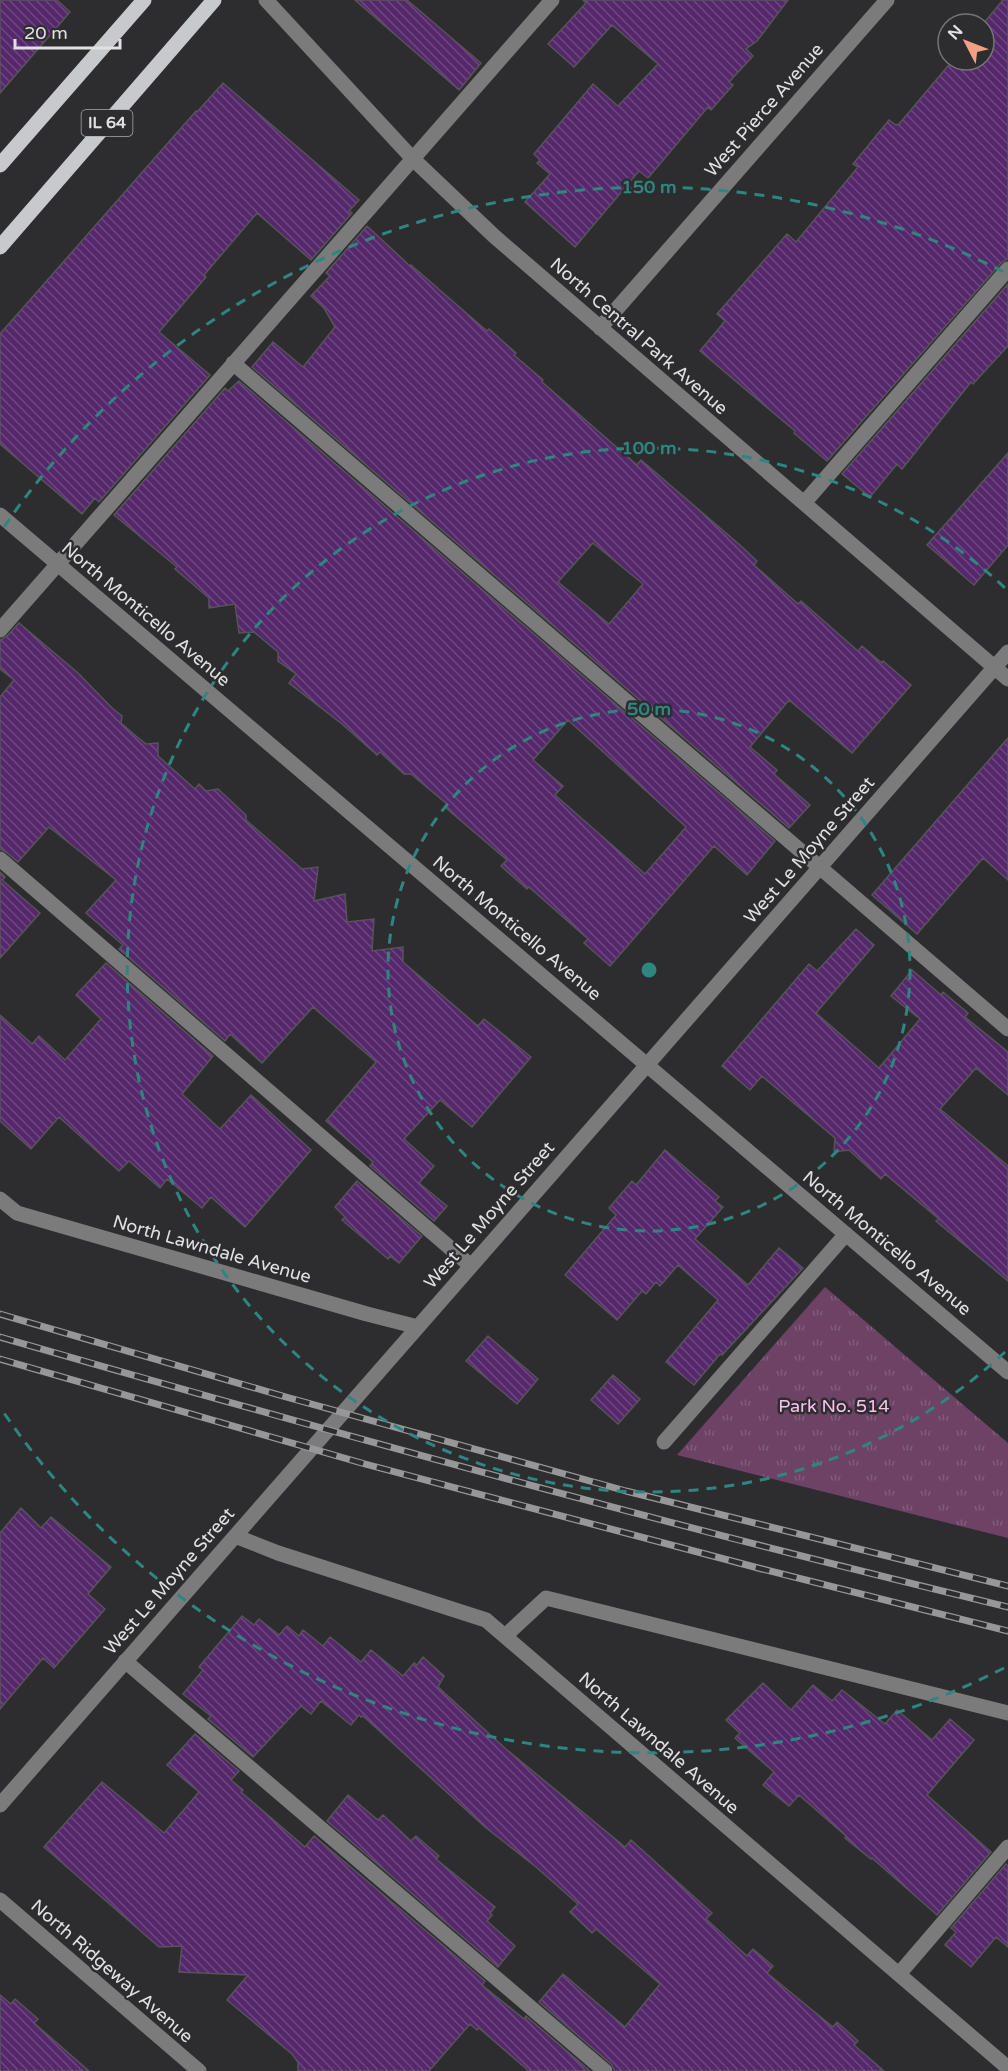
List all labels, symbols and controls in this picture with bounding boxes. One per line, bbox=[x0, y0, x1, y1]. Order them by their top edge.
scale bar bbox=[15, 12, 120, 50]
north arrow bbox=[936, 12, 996, 72]
text: N bbox=[944, 21, 967, 44]
text: 20 m bbox=[24, 22, 68, 44]
street label: West Pierce Avenue bbox=[700, 39, 828, 181]
road number: IL 64 bbox=[82, 110, 132, 136]
text: 150 m bbox=[621, 176, 677, 198]
street label: North Central Park Avenue bbox=[546, 253, 732, 419]
text: 100 m bbox=[621, 437, 677, 459]
street label: North Monticello Avenue bbox=[57, 537, 235, 691]
text: 50 m bbox=[627, 698, 671, 720]
street label: West Le Moyne Street bbox=[739, 772, 879, 928]
street label: North Monticello Avenue bbox=[428, 851, 606, 1005]
centre of rings bbox=[639, 960, 659, 980]
street label: West Le Moyne Street bbox=[419, 1137, 559, 1293]
street label: North Monticello Avenue bbox=[798, 1166, 976, 1320]
street label: North Lawndale Avenue bbox=[110, 1210, 314, 1288]
park label: Park No. 514 bbox=[778, 1395, 890, 1417]
street label: West Le Moyne Street bbox=[99, 1503, 239, 1659]
street label: North Lawndale Avenue bbox=[574, 1667, 744, 1819]
street label: North Ridgeway Avenue bbox=[26, 1895, 198, 2047]

